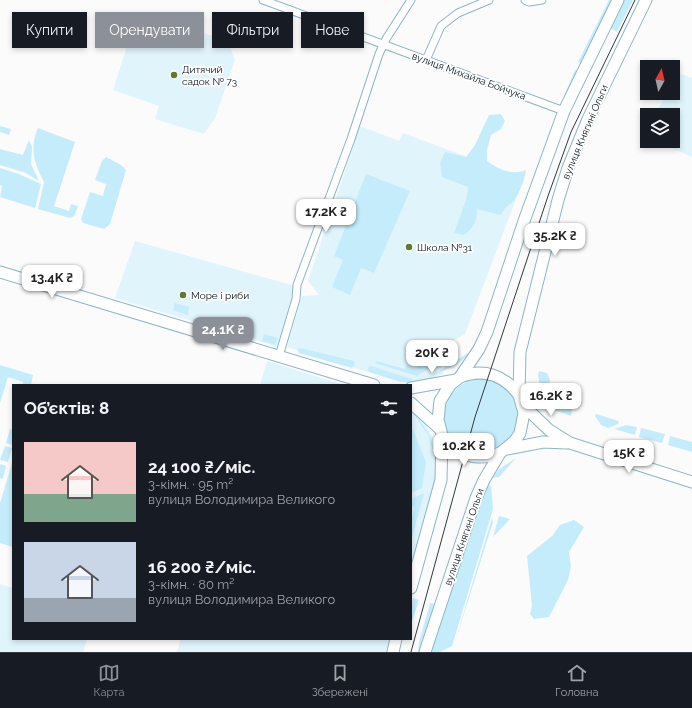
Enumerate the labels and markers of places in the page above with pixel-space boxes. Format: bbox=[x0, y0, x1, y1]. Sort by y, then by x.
place label: Дитячий садок № 73 bbox=[182, 64, 237, 87]
marker: Дитячий садок № 73 bbox=[169, 70, 179, 80]
pin: 17.2K ₴ bbox=[289, 199, 363, 233]
pin: 35.2K ₴ bbox=[518, 223, 592, 257]
marker: Школа №31 bbox=[404, 242, 414, 252]
place label: Школа №31 bbox=[417, 242, 473, 253]
pin: 13.4K ₴ bbox=[15, 265, 89, 299]
marker: Море і риби bbox=[178, 290, 188, 300]
place label: Море і риби bbox=[191, 290, 249, 301]
pin: 24.1K ₴ bbox=[186, 317, 260, 351]
pin: 20K ₴ bbox=[404, 340, 460, 374]
pin: 16.2K ₴ bbox=[514, 383, 588, 417]
pin: 10.2K ₴ bbox=[427, 433, 501, 467]
pin: 15K ₴ bbox=[601, 440, 657, 474]

